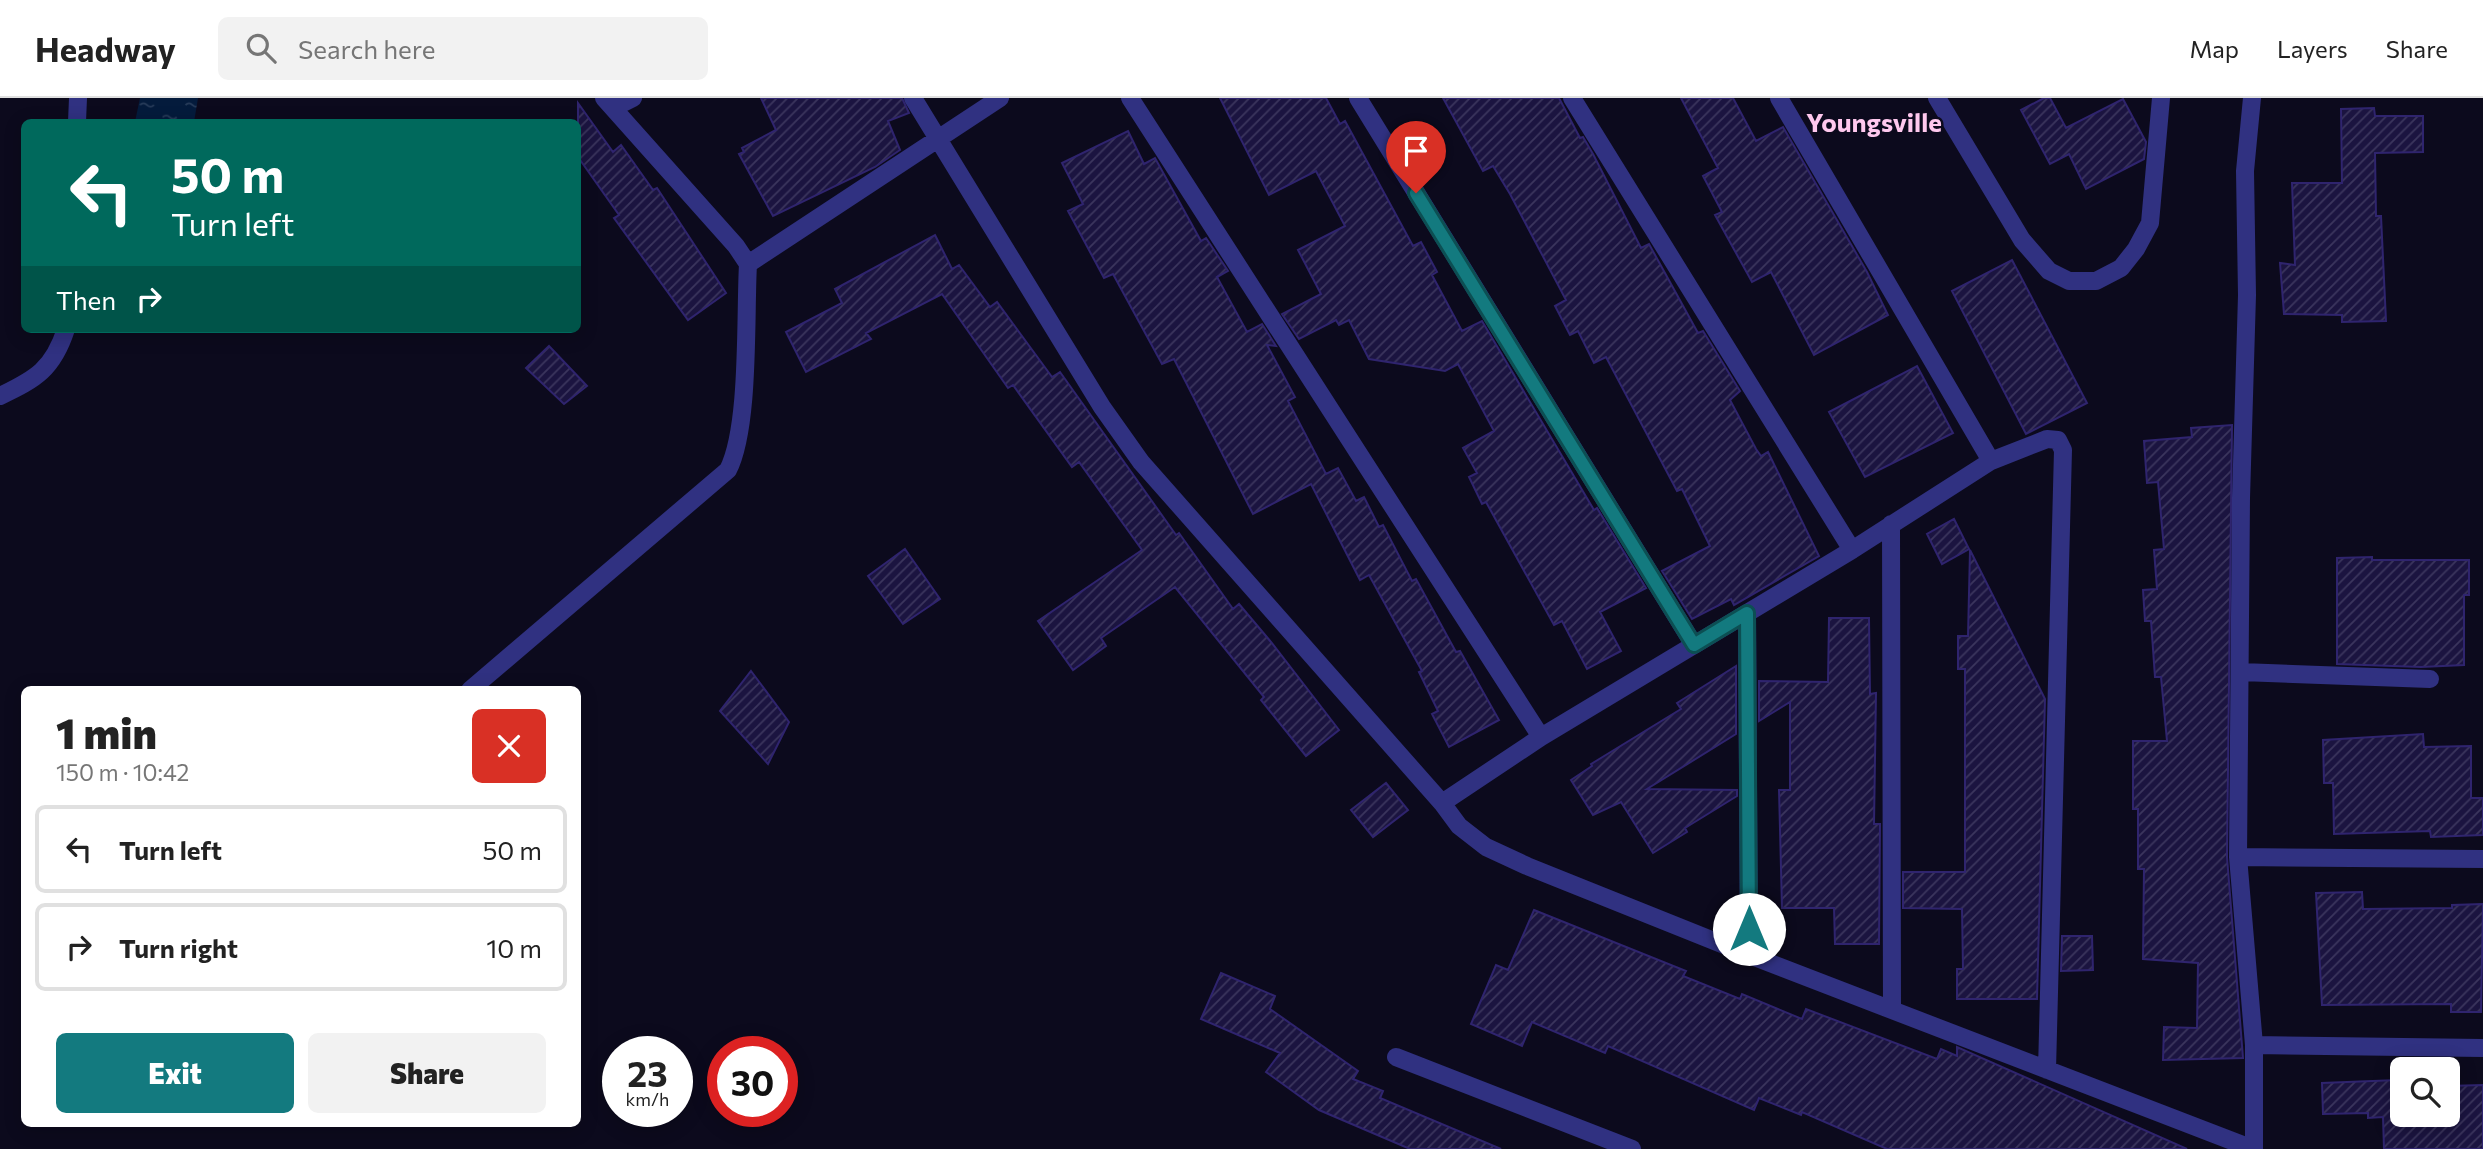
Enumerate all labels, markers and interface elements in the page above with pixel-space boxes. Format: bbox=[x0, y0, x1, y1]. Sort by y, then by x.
search box bbox=[218, 17, 708, 80]
text: Headway bbox=[35, 28, 176, 69]
icon: search bbox=[242, 29, 280, 67]
text: Search here bbox=[298, 33, 436, 64]
text: Map bbox=[2190, 34, 2239, 63]
text: Layers bbox=[2277, 34, 2348, 63]
text: Share bbox=[2386, 34, 2448, 63]
district label: Youngsville bbox=[1806, 106, 1942, 137]
pin bbox=[1386, 121, 1446, 193]
icon: arrive bbox=[1397, 132, 1435, 170]
text: 50 m bbox=[171, 143, 284, 203]
icon: left bbox=[56, 147, 147, 238]
text: Turn left bbox=[171, 203, 295, 243]
icon: right bbox=[130, 280, 168, 318]
text: Then bbox=[56, 284, 116, 315]
text: 1 min bbox=[56, 706, 157, 758]
button: close bbox=[472, 709, 546, 783]
text: 150 m · 10:42 bbox=[56, 758, 189, 786]
icon: left bbox=[60, 830, 98, 868]
text: Turn left bbox=[119, 834, 222, 865]
text: 50 m bbox=[482, 834, 542, 865]
position arrow bbox=[1712, 892, 1786, 966]
icon: right bbox=[60, 928, 98, 966]
text: Turn right bbox=[119, 932, 238, 963]
text: 10 m bbox=[486, 932, 542, 963]
button: Exit bbox=[56, 1033, 294, 1113]
button: Share bbox=[308, 1033, 546, 1113]
speed limit sign: 30 bbox=[707, 1036, 798, 1127]
text: 23 bbox=[627, 1051, 668, 1094]
map controls bbox=[2390, 1057, 2460, 1127]
button: search bbox=[2390, 1057, 2460, 1127]
text: km/h bbox=[626, 1088, 669, 1110]

